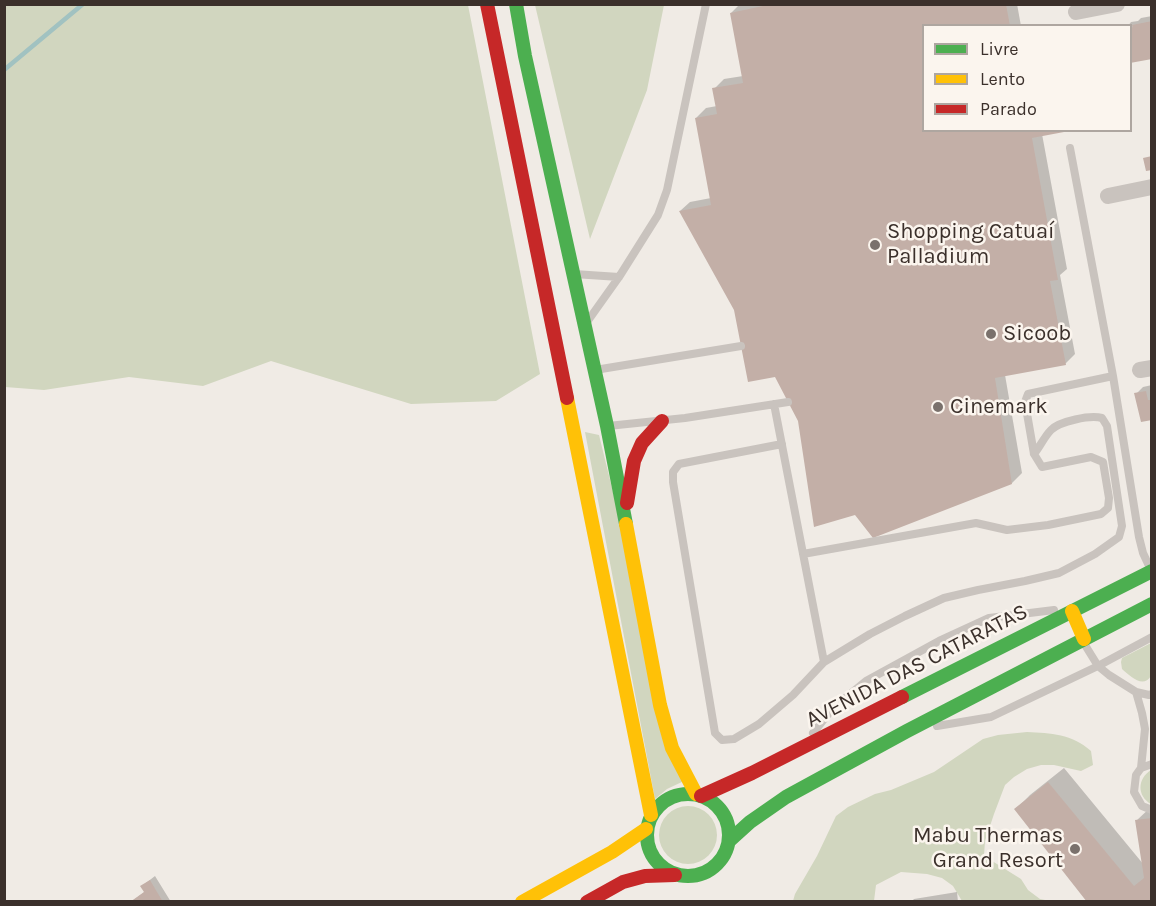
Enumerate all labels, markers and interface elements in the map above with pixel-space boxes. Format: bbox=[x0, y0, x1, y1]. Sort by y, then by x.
legend bbox=[922, 24, 1132, 132]
text: Livre bbox=[980, 38, 1019, 60]
text: Lento bbox=[980, 68, 1025, 90]
text: Parado bbox=[980, 98, 1037, 120]
place label: Shopping Catuaí Palladium bbox=[887, 219, 1055, 270]
marker: Shopping Catuaí Palladium bbox=[868, 238, 882, 252]
place label: Sicoob bbox=[1003, 321, 1071, 347]
marker: Sicoob bbox=[984, 327, 998, 341]
place label: Cinemark bbox=[950, 394, 1048, 420]
marker: Cinemark bbox=[931, 400, 945, 414]
street label: AVENIDA DAS CATARATAS bbox=[802, 599, 1032, 733]
place label: Mabu Thermas Grand Resort bbox=[913, 823, 1063, 874]
marker: Mabu Thermas Grand Resort bbox=[1068, 842, 1082, 856]

